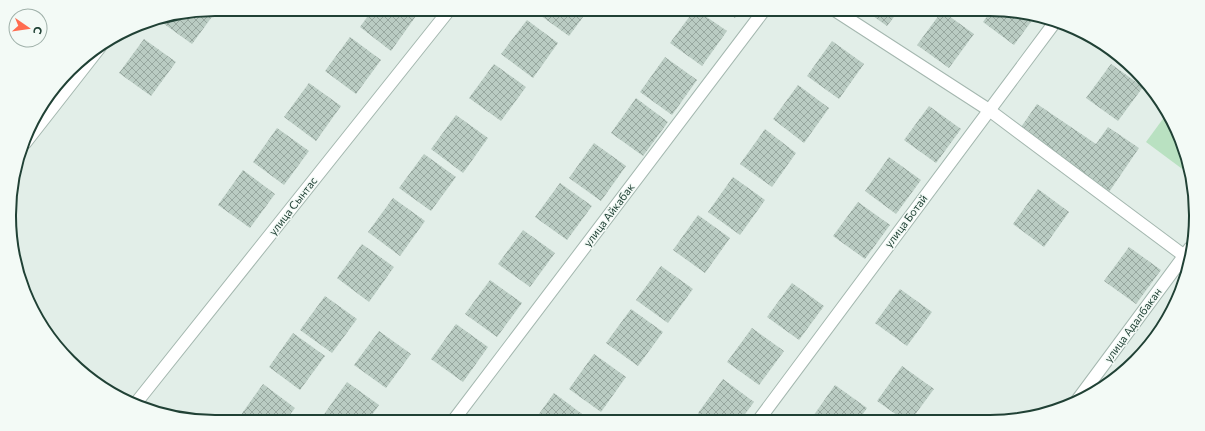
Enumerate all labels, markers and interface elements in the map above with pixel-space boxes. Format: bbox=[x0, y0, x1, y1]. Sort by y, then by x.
north arrow bbox=[8, 8, 48, 48]
text: С bbox=[31, 25, 45, 36]
street label: улица Сынтас bbox=[266, 174, 319, 237]
street label: улица Айкабак bbox=[581, 180, 637, 249]
street label: улица Ботай bbox=[882, 192, 930, 250]
street label: улица Адалбакан bbox=[1101, 285, 1164, 364]

